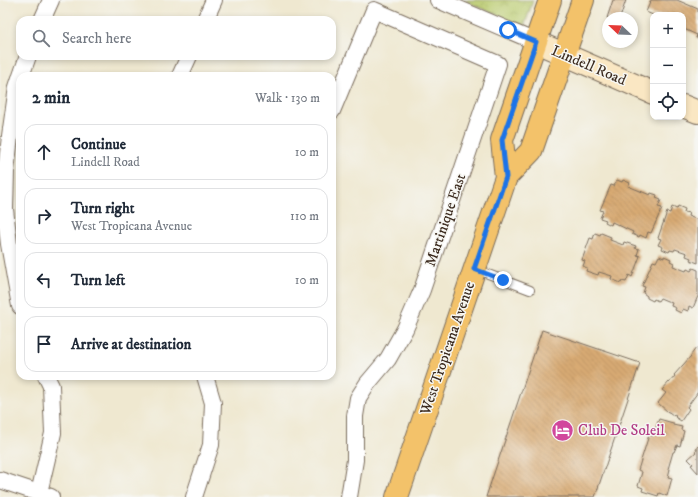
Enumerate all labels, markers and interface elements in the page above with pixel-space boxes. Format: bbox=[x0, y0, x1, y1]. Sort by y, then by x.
north arrow bbox=[602, 12, 638, 48]
map controls bbox=[650, 12, 686, 120]
button: + bbox=[650, 12, 686, 48]
search box bbox=[16, 16, 336, 60]
route start bbox=[499, 21, 517, 39]
icon: search bbox=[30, 27, 52, 49]
text: Search here bbox=[62, 29, 131, 48]
street label: Lindell Road bbox=[549, 41, 630, 90]
button: − bbox=[650, 48, 686, 84]
button: locate bbox=[650, 84, 686, 120]
text: 2 min bbox=[32, 87, 70, 109]
text: Walk · 130 m bbox=[255, 90, 320, 106]
text: Continue bbox=[71, 135, 126, 154]
icon: ahead bbox=[33, 141, 55, 163]
text: 10 m bbox=[295, 144, 319, 160]
text: Lindell Road bbox=[71, 154, 140, 170]
street label: Martinique East bbox=[421, 171, 470, 269]
text: Turn right bbox=[71, 199, 134, 218]
icon: right bbox=[33, 205, 55, 227]
text: 110 m bbox=[290, 208, 319, 224]
text: West Tropicana Avenue bbox=[71, 218, 192, 234]
icon: left bbox=[33, 269, 55, 291]
text: Turn left bbox=[71, 271, 125, 290]
route end bbox=[494, 271, 512, 289]
text: 10 m bbox=[295, 272, 319, 288]
street label: West Tropicana Avenue bbox=[415, 279, 479, 418]
icon: arrive bbox=[33, 333, 55, 355]
text: Arrive at destination bbox=[71, 335, 191, 354]
hotel icon: Club De Soleil bbox=[550, 417, 576, 443]
place label: Club De Soleil bbox=[578, 421, 665, 440]

